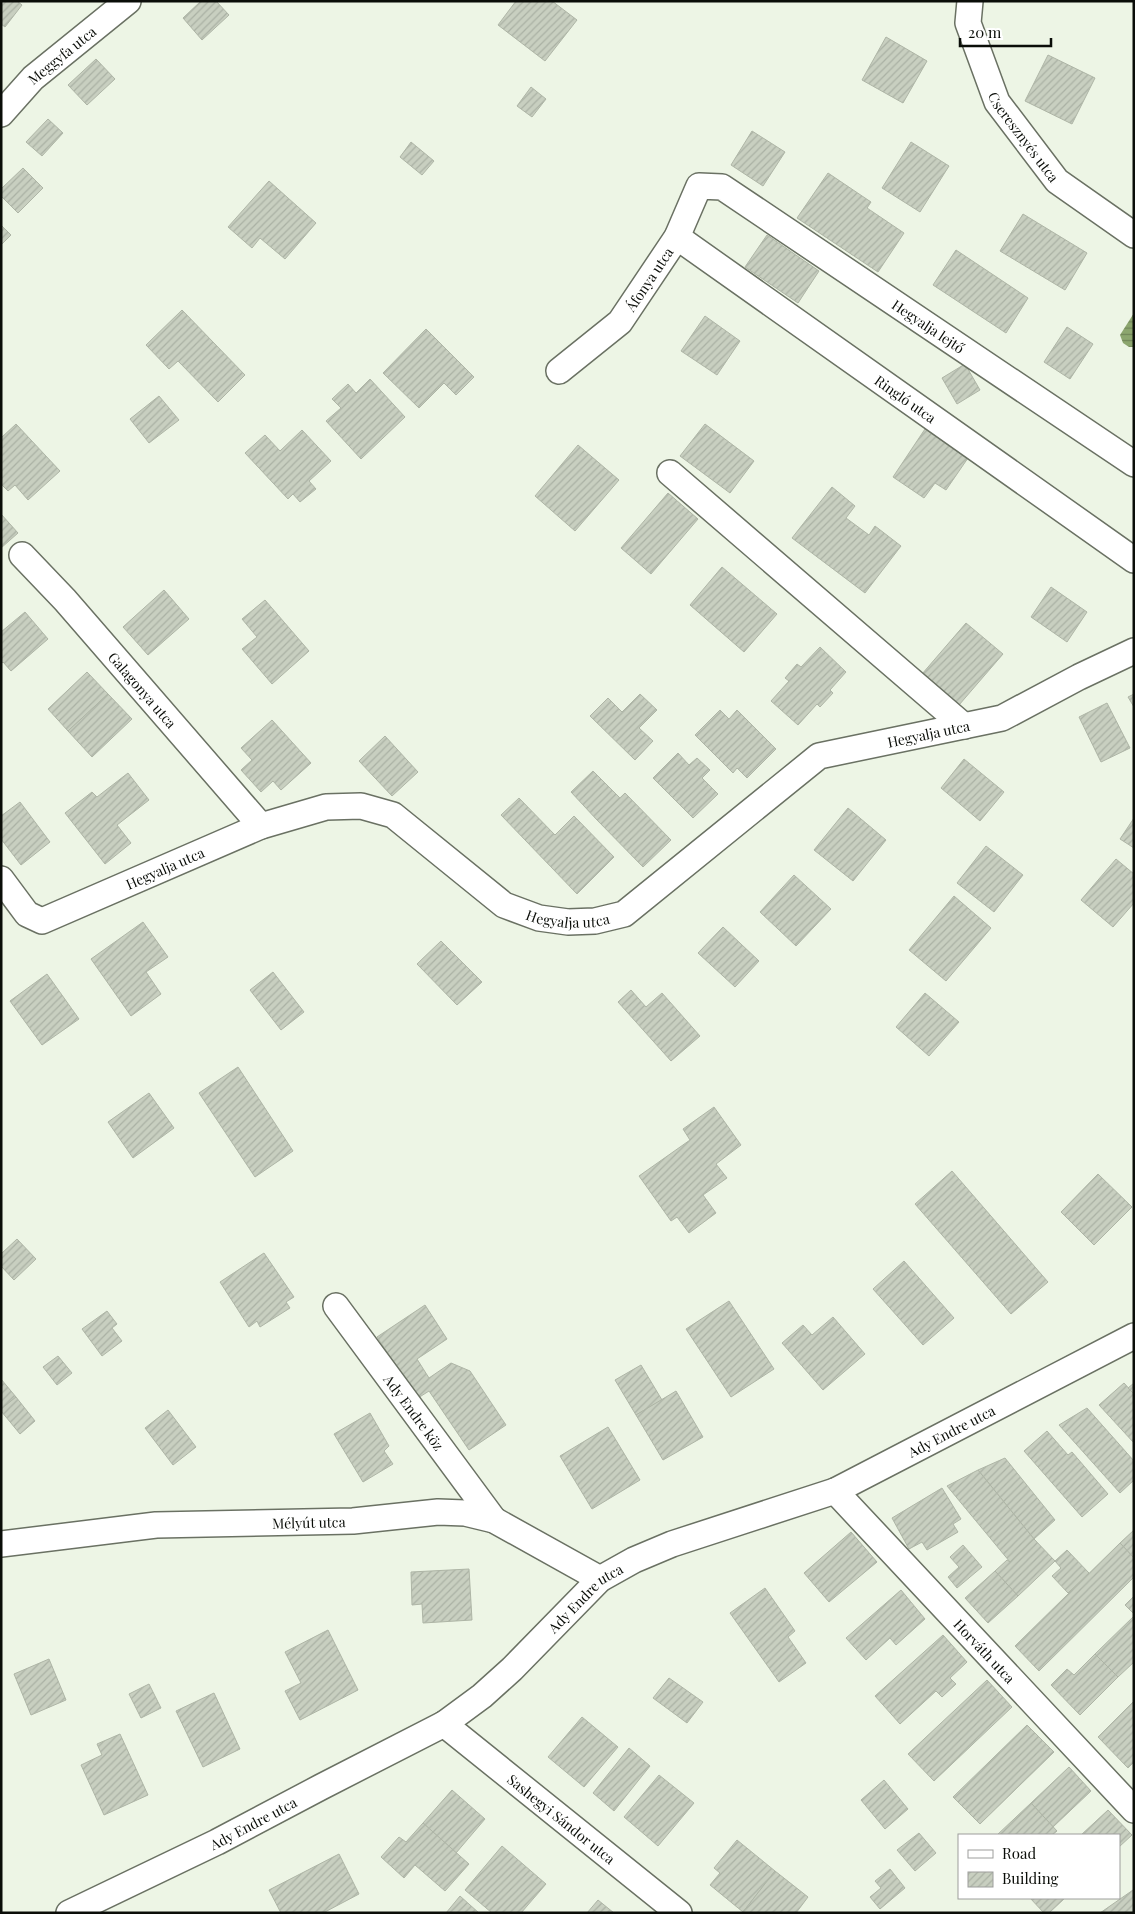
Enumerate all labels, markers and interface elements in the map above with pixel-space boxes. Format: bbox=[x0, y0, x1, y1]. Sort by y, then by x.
scale bar bbox=[960, 15, 1051, 47]
street label: Meggyfa utca bbox=[24, 21, 100, 88]
text: 20 m bbox=[968, 22, 1002, 42]
street label: Cseresznyés utca bbox=[985, 89, 1064, 186]
street label: Áfonya utca bbox=[620, 243, 677, 316]
street label: Hegyalja lejtő bbox=[888, 295, 969, 357]
street label: Ringló utca bbox=[871, 370, 940, 427]
street label: Galagonya utca bbox=[104, 648, 181, 732]
street label: Hegyalja utca bbox=[886, 715, 971, 751]
street label: Hegyalja utca bbox=[123, 842, 207, 893]
street label: Hegyalja utca bbox=[524, 905, 611, 932]
street label: Ady Endre köz bbox=[379, 1370, 449, 1454]
street label: Ady Endre utca bbox=[904, 1400, 998, 1462]
street label: Mélyút utca bbox=[272, 1512, 346, 1532]
street label: Ady Endre utca bbox=[543, 1559, 626, 1637]
street label: Horváth utca bbox=[950, 1615, 1020, 1687]
street label: Sashegyi Sándor utca bbox=[504, 1770, 620, 1868]
street label: Ady Endre utca bbox=[206, 1792, 300, 1854]
legend bbox=[958, 1834, 1120, 1899]
text: Road bbox=[1002, 1843, 1036, 1863]
text: Building bbox=[1002, 1868, 1059, 1888]

